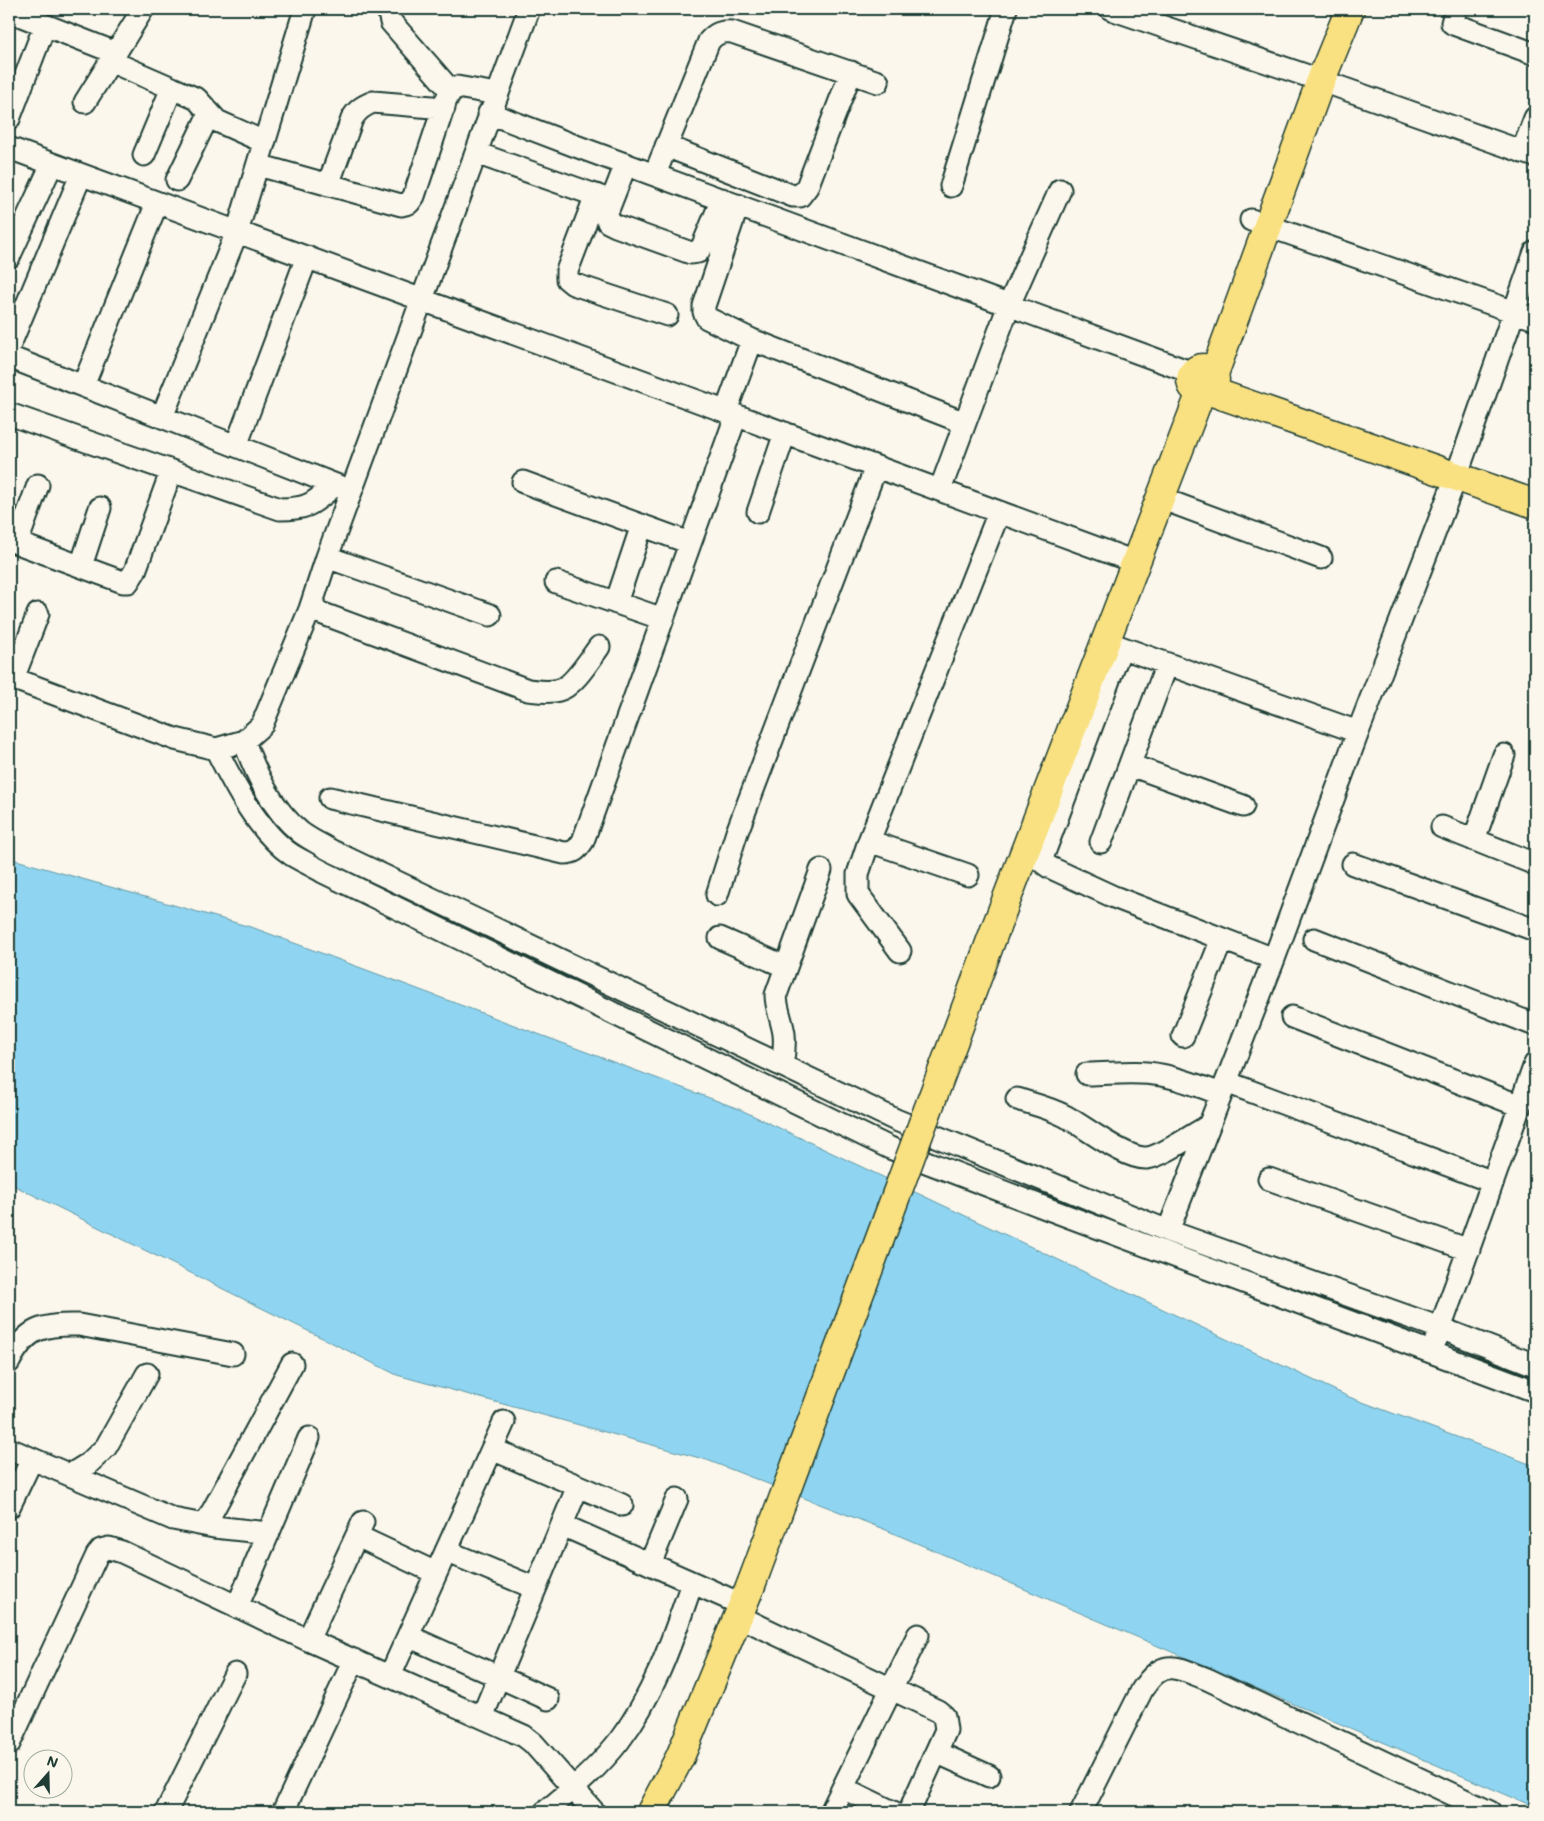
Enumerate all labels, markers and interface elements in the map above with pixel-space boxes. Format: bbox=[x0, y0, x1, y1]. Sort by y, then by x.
north arrow bbox=[22, 1748, 72, 1798]
text: N bbox=[44, 1751, 61, 1772]

